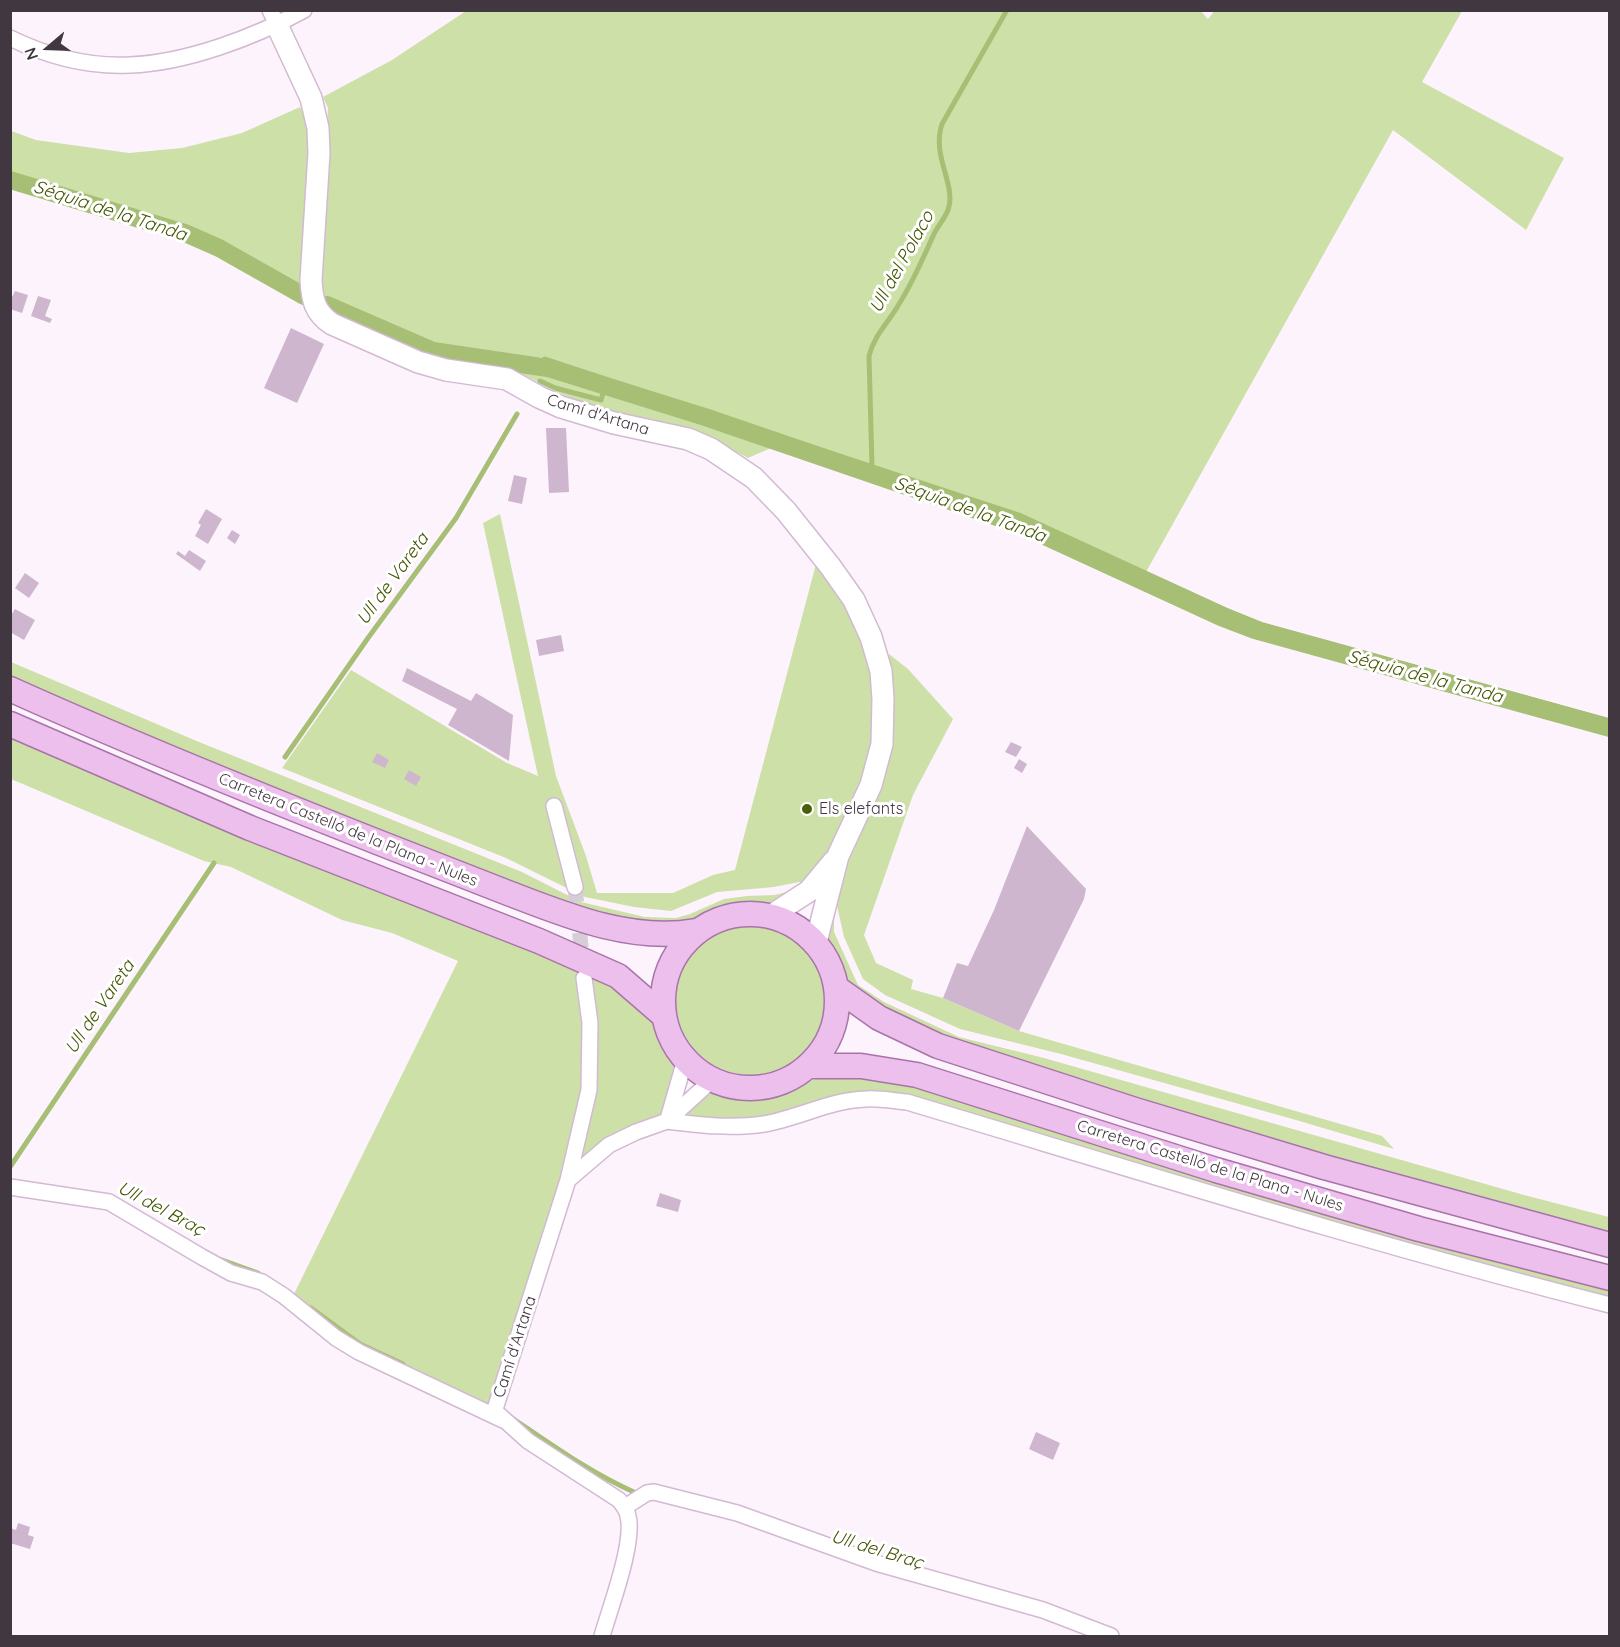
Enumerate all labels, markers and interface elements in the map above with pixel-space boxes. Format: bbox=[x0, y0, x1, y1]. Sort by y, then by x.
north arrow bbox=[18, 18, 78, 78]
text: N bbox=[20, 45, 42, 63]
water label: Séquia de la Tanda bbox=[31, 176, 189, 246]
water label: Ull del Polaco bbox=[865, 207, 939, 317]
street label: Camí d'Artana bbox=[545, 390, 651, 440]
water label: Séquia de la Tanda bbox=[891, 473, 1049, 547]
water label: Ull de Vareta bbox=[352, 529, 434, 629]
water label: Séquia de la Tanda bbox=[1345, 646, 1505, 708]
street label: Carretera Castelló de la Plana - Nules bbox=[216, 769, 480, 891]
place label: Els elefants bbox=[819, 799, 903, 819]
marker: Els elefants bbox=[800, 802, 814, 816]
water label: Ull de Vareta bbox=[61, 956, 139, 1058]
street label: Carretera Castelló de la Plana - Nules bbox=[1075, 1116, 1345, 1216]
water label: Ull del Braç bbox=[114, 1177, 208, 1241]
street label: Camí d'Artana bbox=[490, 1294, 540, 1400]
water label: Ull del Braç bbox=[829, 1526, 925, 1574]

